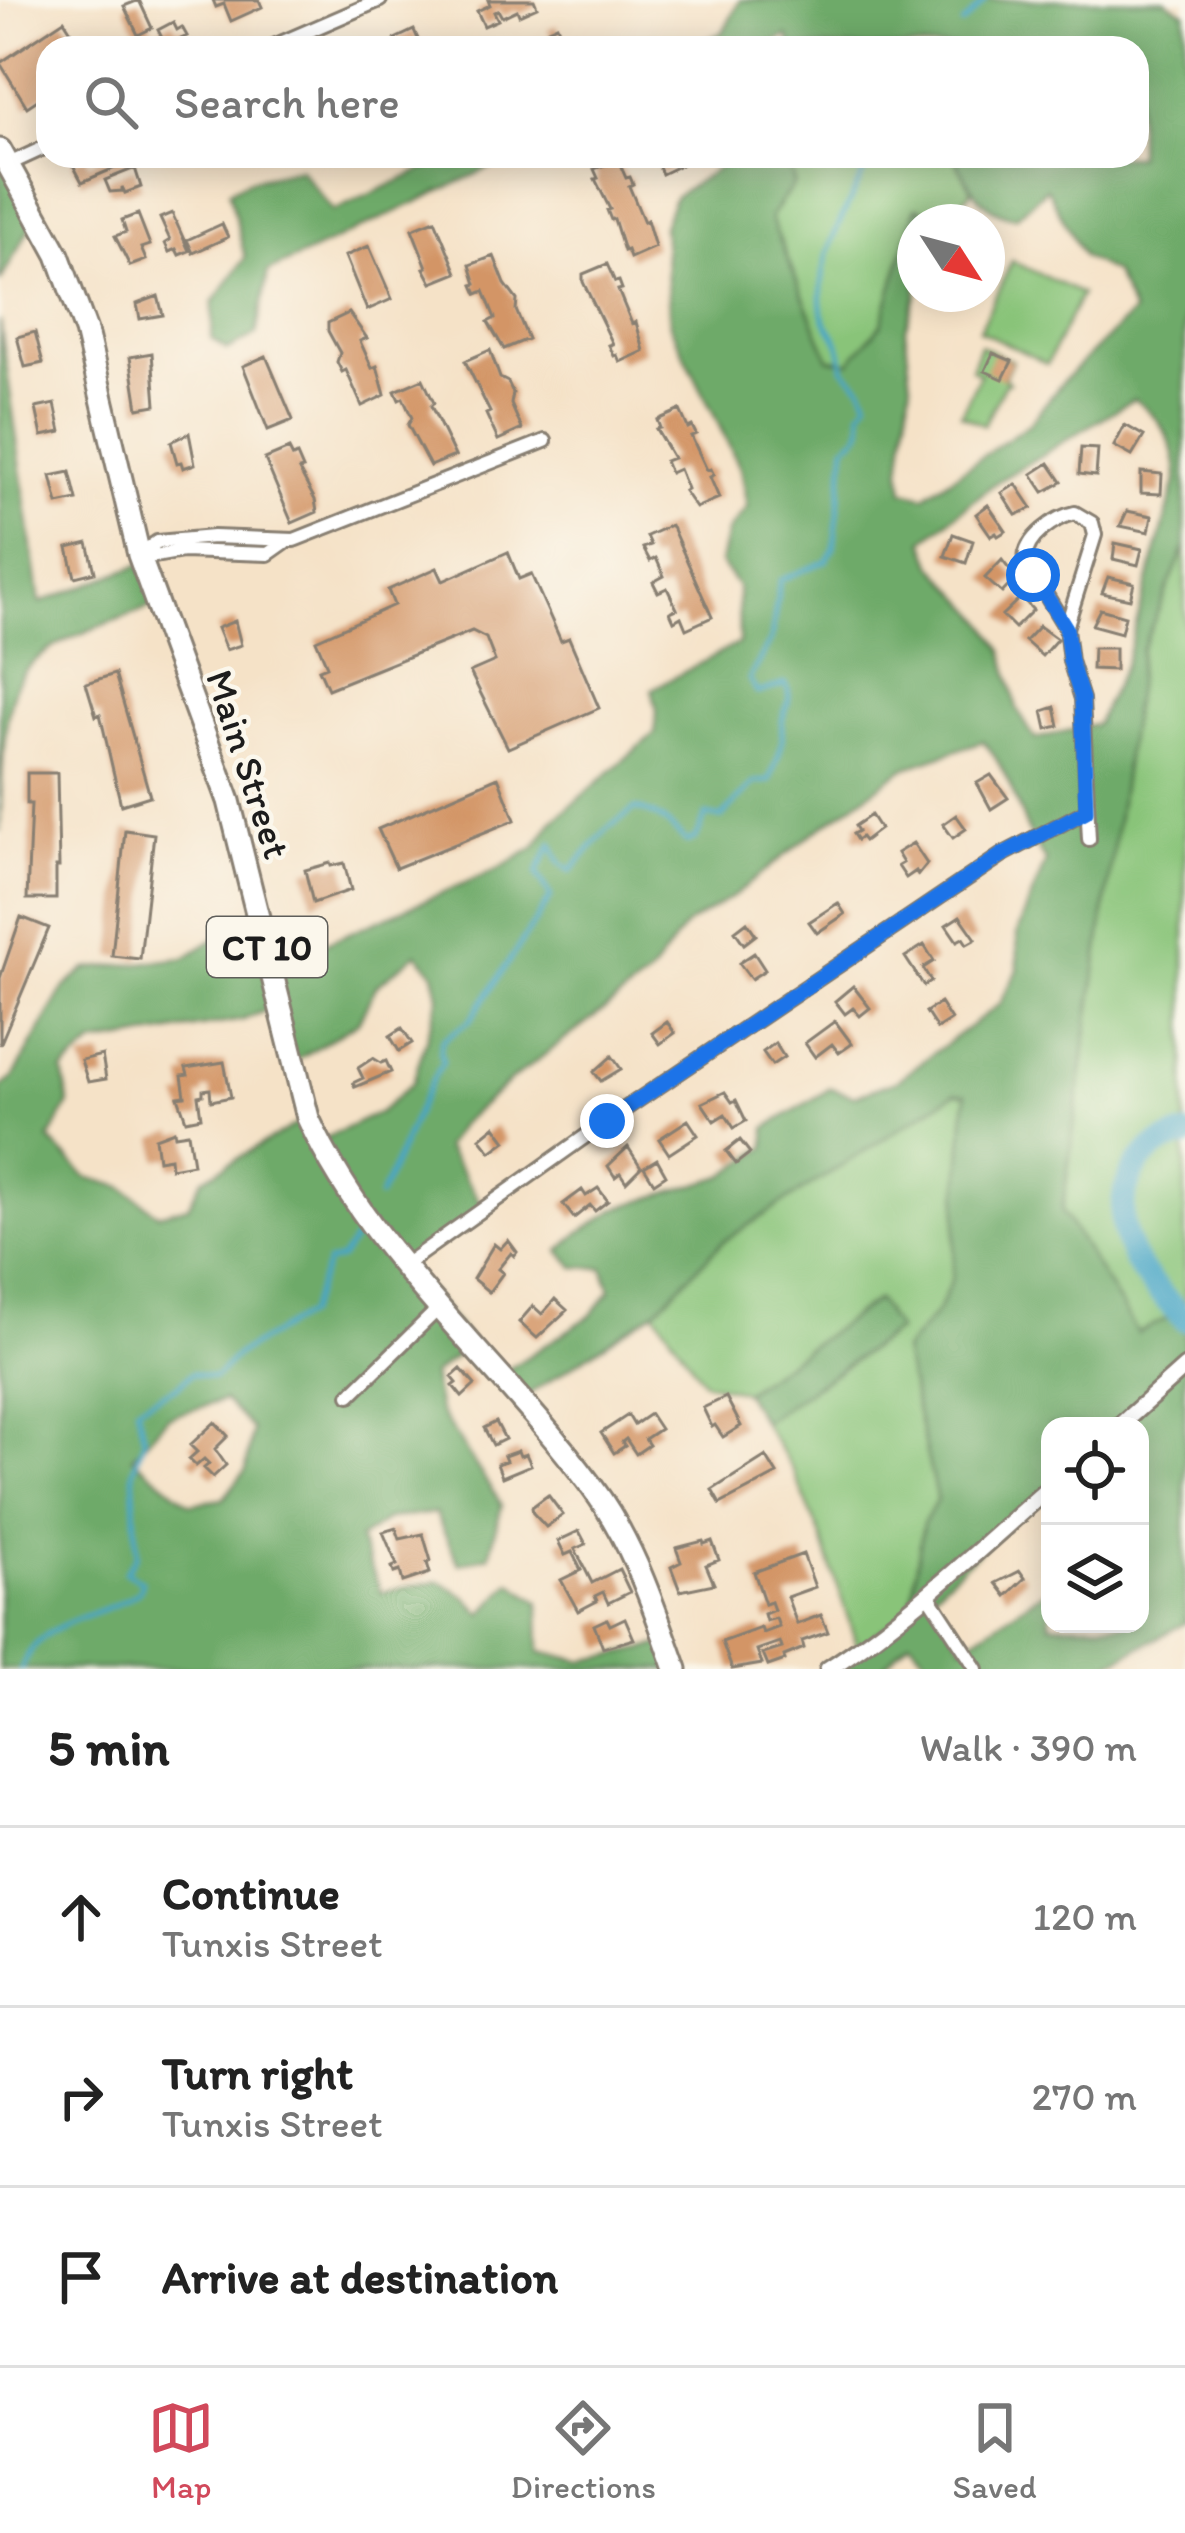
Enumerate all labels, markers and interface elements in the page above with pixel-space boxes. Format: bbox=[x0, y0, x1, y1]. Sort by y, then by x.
search box bbox=[36, 36, 1149, 168]
icon: search bbox=[78, 69, 144, 135]
text: Search here bbox=[174, 75, 400, 129]
north arrow bbox=[897, 204, 1005, 312]
route start bbox=[1006, 548, 1060, 602]
street label: Main Street bbox=[196, 664, 301, 865]
road number: CT 10 bbox=[207, 917, 327, 977]
route end bbox=[580, 1094, 634, 1148]
map controls bbox=[1041, 1417, 1149, 1633]
button: locate bbox=[1041, 1417, 1149, 1525]
button: layers bbox=[1041, 1525, 1149, 1633]
text: 5 min bbox=[48, 1717, 169, 1778]
text: Walk · 390 m bbox=[920, 1724, 1137, 1771]
text: Continue bbox=[162, 1866, 340, 1920]
icon: ahead bbox=[48, 1884, 114, 1950]
text: 120 m bbox=[1033, 1893, 1137, 1940]
text: Tunxis Street bbox=[162, 1920, 383, 1967]
text: Turn right bbox=[162, 2046, 353, 2100]
icon: right bbox=[48, 2064, 114, 2130]
text: 270 m bbox=[1032, 2073, 1137, 2120]
text: Tunxis Street bbox=[162, 2100, 383, 2147]
icon: arrive bbox=[48, 2244, 114, 2310]
text: Arrive at destination bbox=[162, 2250, 558, 2304]
tab: Map bbox=[148, 2395, 214, 2506]
tab: Directions bbox=[511, 2395, 656, 2506]
tab: Saved bbox=[953, 2395, 1037, 2506]

